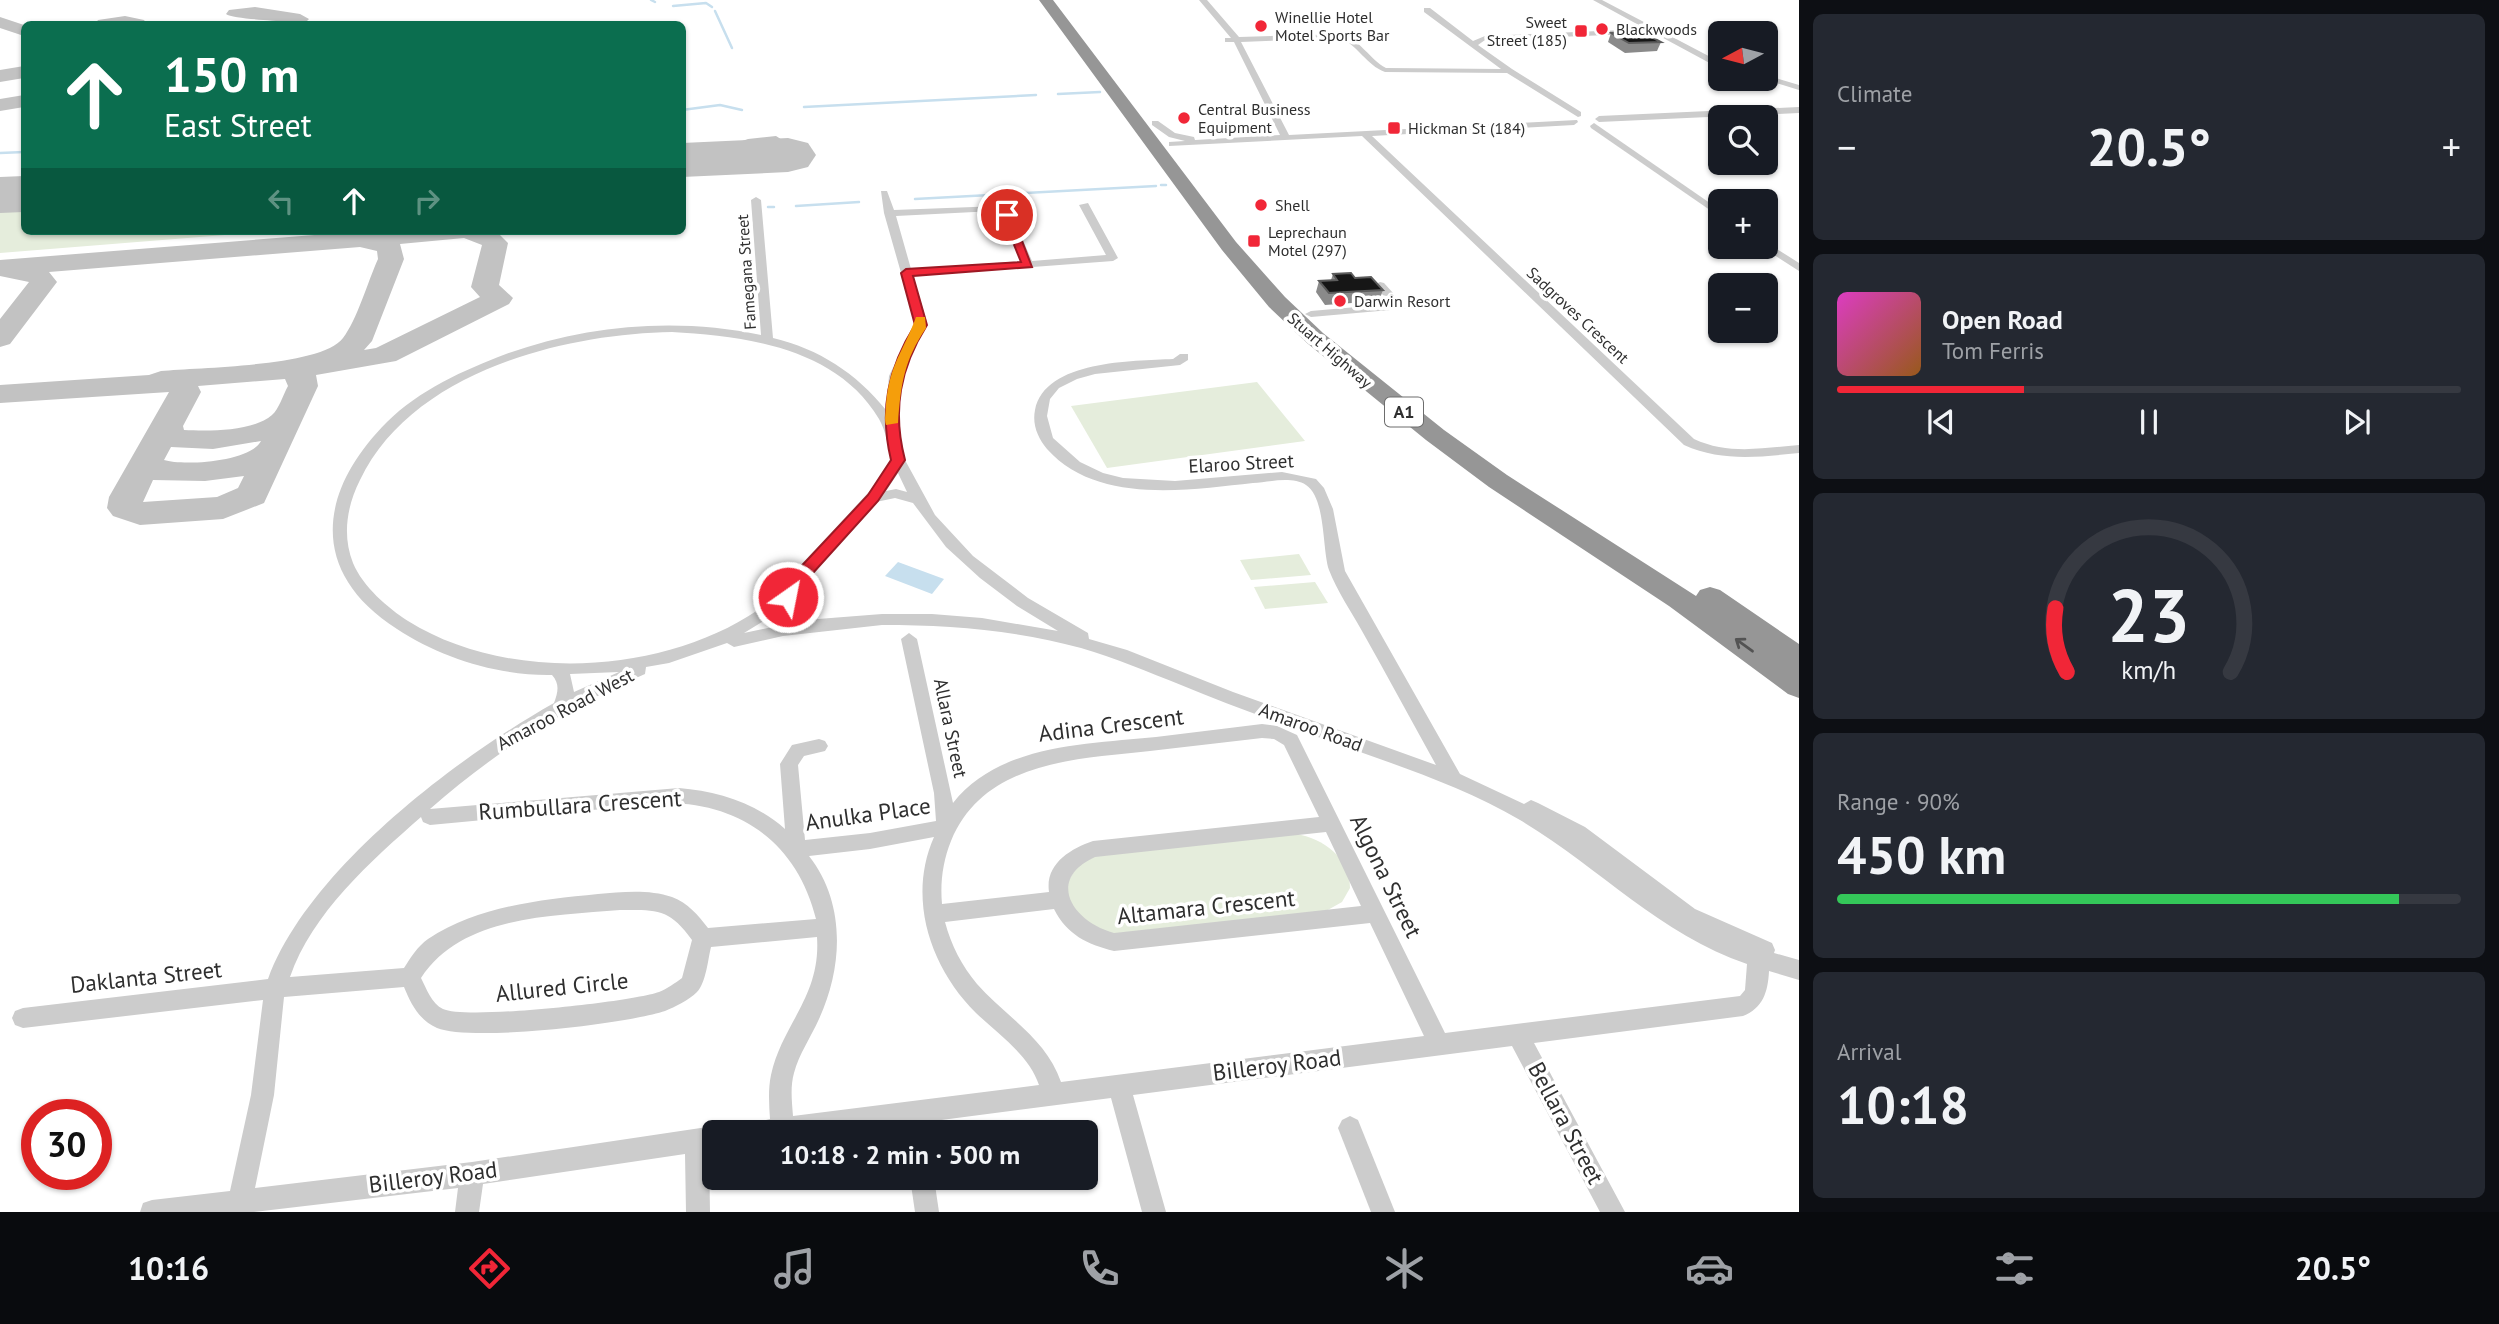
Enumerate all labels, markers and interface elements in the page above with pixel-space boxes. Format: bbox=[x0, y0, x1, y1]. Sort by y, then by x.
place label: Winellie Hotel Motel Sports Bar bbox=[1275, 7, 1390, 45]
place label: Sweet Street (185) bbox=[1487, 12, 1568, 50]
marker: Winellie Hotel Motel Sports Bar bbox=[1253, 18, 1269, 34]
place label: Blackwoods bbox=[1616, 19, 1697, 39]
marker: Blackwoods bbox=[1594, 21, 1610, 37]
north arrow bbox=[1708, 21, 1778, 91]
map controls bbox=[1708, 21, 1778, 343]
marker: Sweet Street (185) bbox=[1573, 23, 1589, 39]
text: 150 m bbox=[164, 42, 299, 106]
icon: ahead bbox=[49, 49, 140, 140]
text: Climate bbox=[1837, 79, 1912, 108]
place label: Central Business Equipment bbox=[1198, 99, 1311, 137]
text: East Street bbox=[164, 104, 312, 146]
button: search bbox=[1708, 105, 1778, 175]
marker: Central Business Equipment bbox=[1176, 110, 1192, 126]
text: 20.5° bbox=[2087, 113, 2211, 180]
place label: Hickman St (184) bbox=[1408, 118, 1525, 138]
marker: Hickman St (184) bbox=[1386, 120, 1402, 136]
text: − bbox=[1837, 122, 1856, 171]
text: + bbox=[2442, 122, 2461, 171]
icon: left bbox=[262, 182, 300, 220]
icon: ahead bbox=[335, 182, 373, 220]
icon: right bbox=[408, 182, 446, 220]
pin bbox=[977, 185, 1037, 245]
button: + bbox=[1708, 189, 1778, 259]
place label: Shell bbox=[1275, 195, 1310, 215]
icon: arrive bbox=[988, 196, 1026, 234]
marker: Shell bbox=[1253, 197, 1269, 213]
street label: Famegana Street bbox=[732, 213, 760, 330]
place label: Leprechaun Motel (297) bbox=[1268, 222, 1347, 260]
marker: Leprechaun Motel (297) bbox=[1246, 233, 1262, 249]
street label: Sadgroves Crescent bbox=[1523, 263, 1634, 368]
button: − bbox=[1708, 273, 1778, 343]
place label: Darwin Resort bbox=[1354, 291, 1451, 311]
marker: Darwin Resort bbox=[1332, 293, 1348, 309]
text: Open Road bbox=[1942, 303, 2063, 336]
street label: Stuart Highway bbox=[1284, 308, 1377, 393]
text: Tom Ferris bbox=[1942, 336, 2044, 365]
road number: A1 bbox=[1385, 398, 1423, 426]
icon: previous bbox=[1922, 403, 1960, 441]
icon: pause bbox=[2130, 403, 2168, 441]
icon: next bbox=[2338, 403, 2376, 441]
street label: Elaroo Street bbox=[1188, 448, 1295, 478]
position arrow bbox=[751, 560, 825, 634]
text: 23 bbox=[2108, 568, 2190, 662]
one-way arrow bbox=[1735, 638, 1754, 653]
text: km/h bbox=[2122, 654, 2176, 686]
street label: Amaroo Road West bbox=[492, 663, 638, 755]
street label: Allara Street bbox=[929, 676, 973, 780]
street label: Amaroo Road bbox=[1256, 697, 1366, 757]
street label: Adina Crescent bbox=[1037, 701, 1185, 748]
street label: Rumbullara Crescent bbox=[478, 783, 683, 826]
text: Range · 90% bbox=[1837, 787, 1960, 816]
street label: Anulka Place bbox=[803, 790, 932, 837]
street label: Algona Street bbox=[1344, 809, 1429, 942]
text: 450 km bbox=[1837, 821, 2006, 888]
street label: Altamara Crescent bbox=[1116, 883, 1297, 930]
street label: Daklanta Street bbox=[69, 954, 223, 999]
street label: Allured Circle bbox=[494, 965, 630, 1008]
text: Arrival bbox=[1837, 1037, 1901, 1066]
street label: Billeroy Road bbox=[1211, 1042, 1343, 1087]
street label: Bellara Street bbox=[1522, 1057, 1611, 1189]
text: 10:18 bbox=[1837, 1071, 1969, 1138]
speed limit sign: 30 bbox=[21, 1099, 112, 1190]
text: 10:18 · 2 min · 500 m bbox=[780, 1138, 1020, 1171]
street label: Billeroy Road bbox=[367, 1154, 499, 1199]
icon: directions bbox=[465, 1244, 514, 1293]
icon: music bbox=[770, 1244, 819, 1293]
icon: phone bbox=[1075, 1244, 1124, 1293]
icon: climate bbox=[1380, 1244, 1429, 1293]
icon: car bbox=[1685, 1244, 1734, 1293]
icon: filters bbox=[1990, 1244, 2039, 1293]
text: 10:16 bbox=[128, 1247, 209, 1289]
text: 20.5° bbox=[2295, 1247, 2371, 1289]

